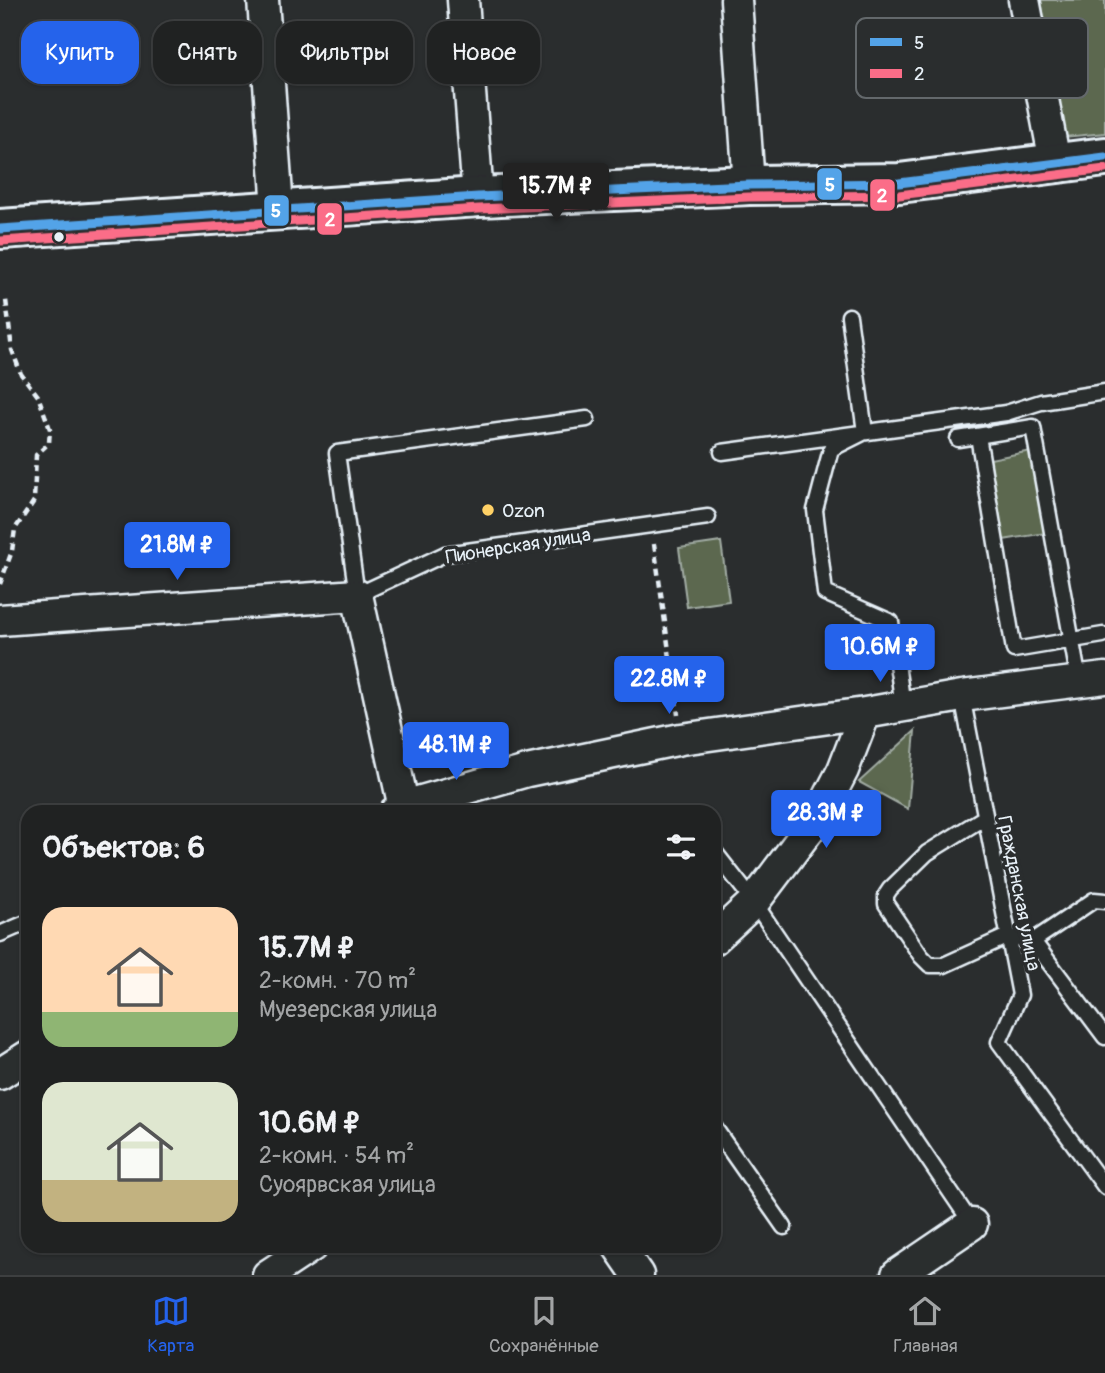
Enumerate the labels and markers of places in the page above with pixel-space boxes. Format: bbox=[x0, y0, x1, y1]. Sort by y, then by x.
pin: 15.7M ₽ bbox=[491, 164, 621, 223]
unlabelled marker bbox=[52, 230, 66, 244]
place label: Ozon bbox=[502, 499, 545, 523]
marker: Ozon bbox=[480, 502, 496, 518]
pin: 21.8M ₽ bbox=[112, 522, 242, 582]
pin: 10.6M ₽ bbox=[815, 624, 945, 684]
pin: 22.8M ₽ bbox=[604, 656, 734, 716]
pin: 48.1M ₽ bbox=[391, 722, 521, 782]
pin: 28.3M ₽ bbox=[761, 790, 891, 850]

